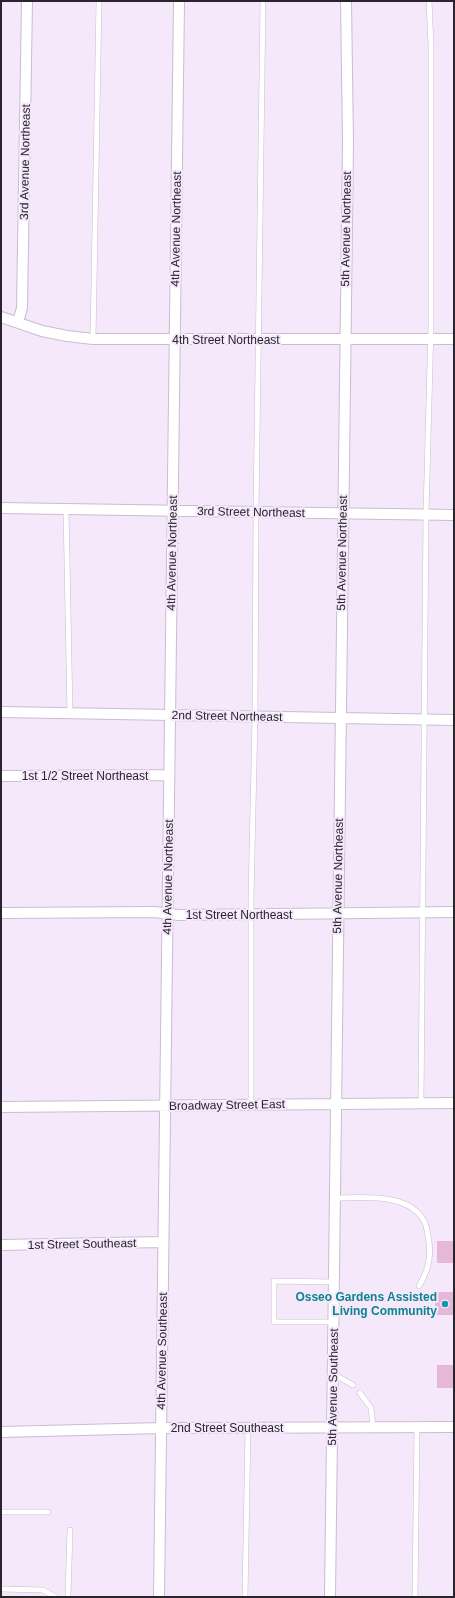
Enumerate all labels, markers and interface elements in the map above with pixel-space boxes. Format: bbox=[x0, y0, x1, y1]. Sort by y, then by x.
street label: 3rd Avenue Northeast bbox=[17, 103, 33, 220]
street label: 4th Avenue Northeast bbox=[168, 171, 184, 287]
street label: 5th Avenue Northeast bbox=[338, 171, 354, 287]
street label: 4th Street Northeast bbox=[172, 333, 280, 347]
street label: 4th Avenue Northeast bbox=[164, 495, 180, 611]
street label: 5th Avenue Northeast bbox=[334, 495, 350, 611]
street label: 3rd Street Northeast bbox=[197, 504, 306, 520]
street label: 2nd Street Northeast bbox=[172, 708, 283, 724]
street label: 1st 1/2 Street Northeast bbox=[22, 769, 149, 783]
street label: 5th Avenue Northeast bbox=[330, 818, 346, 934]
street label: 4th Avenue Northeast bbox=[160, 819, 176, 935]
street label: 1st Street Northeast bbox=[186, 908, 293, 922]
street label: Broadway Street East bbox=[169, 1097, 286, 1113]
street label: 1st Street Southeast bbox=[28, 1236, 137, 1252]
place label: Osseo Gardens Assisted Living Community bbox=[295, 1290, 437, 1318]
street label: 4th Avenue Southeast bbox=[154, 1292, 170, 1410]
marker: Osseo Gardens Assisted Living Community bbox=[440, 1299, 450, 1309]
street label: 5th Avenue Southeast bbox=[325, 1328, 341, 1446]
street label: 2nd Street Southeast bbox=[171, 1421, 284, 1435]

